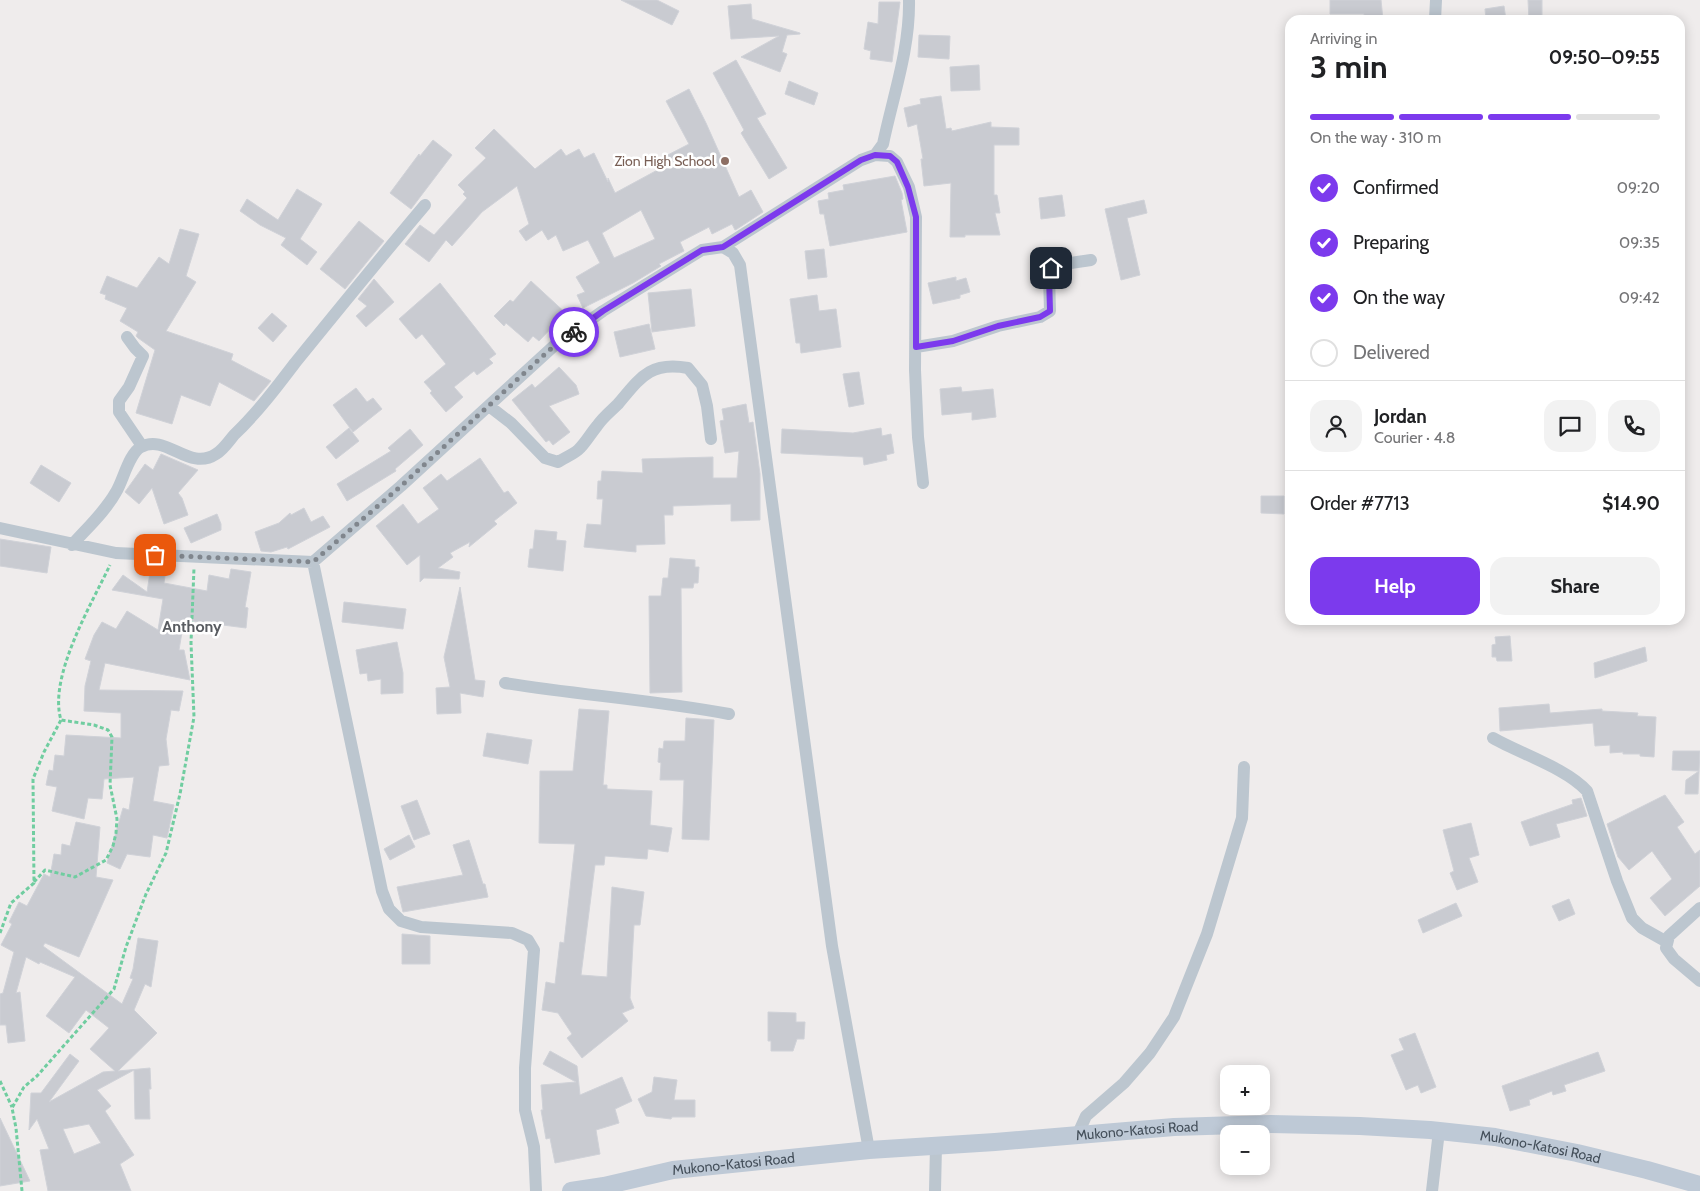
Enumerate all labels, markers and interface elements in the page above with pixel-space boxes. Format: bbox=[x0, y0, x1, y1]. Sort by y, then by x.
text: Arriving in bbox=[1310, 29, 1377, 48]
text: 09:50–09:55 bbox=[1549, 46, 1660, 69]
text: 3 min bbox=[1310, 47, 1388, 86]
text: On the way · 310 m bbox=[1310, 128, 1441, 147]
place label: Zion High School bbox=[614, 152, 716, 170]
marker: Zion High School bbox=[719, 155, 731, 167]
icon: check bbox=[1310, 174, 1338, 202]
text: Confirmed bbox=[1353, 176, 1439, 199]
text: 09:20 bbox=[1617, 178, 1660, 197]
icon: check bbox=[1310, 229, 1338, 257]
text: Preparing bbox=[1353, 231, 1429, 254]
text: 09:35 bbox=[1619, 233, 1660, 252]
pin bbox=[1030, 247, 1072, 289]
icon: home bbox=[1037, 254, 1065, 282]
icon: check bbox=[1310, 284, 1338, 312]
text: On the way bbox=[1353, 286, 1445, 309]
text: 09:42 bbox=[1619, 288, 1660, 307]
courier bbox=[549, 307, 599, 357]
icon: bike bbox=[560, 318, 588, 346]
text: Delivered bbox=[1353, 341, 1430, 364]
button: person bbox=[1310, 400, 1362, 452]
button: chat bbox=[1544, 400, 1596, 452]
button: phone bbox=[1608, 400, 1660, 452]
text: Jordan bbox=[1374, 405, 1427, 428]
text: Courier · 4.8 bbox=[1374, 428, 1456, 447]
text: Order #7713 bbox=[1310, 492, 1410, 515]
text: $14.90 bbox=[1602, 492, 1660, 515]
pin bbox=[134, 534, 176, 576]
icon: bag bbox=[141, 541, 169, 569]
button: Help bbox=[1310, 557, 1480, 615]
button: Share bbox=[1490, 557, 1660, 615]
district label: Anthony bbox=[162, 617, 222, 636]
map controls bbox=[1220, 1065, 1270, 1175]
button: + bbox=[1220, 1065, 1270, 1115]
street label: Mukono-Katosi Road bbox=[1075, 1117, 1199, 1144]
button: − bbox=[1220, 1125, 1270, 1175]
street label: Mukono-Katosi Road bbox=[1479, 1126, 1603, 1167]
street label: Mukono-Katosi Road bbox=[671, 1149, 796, 1179]

